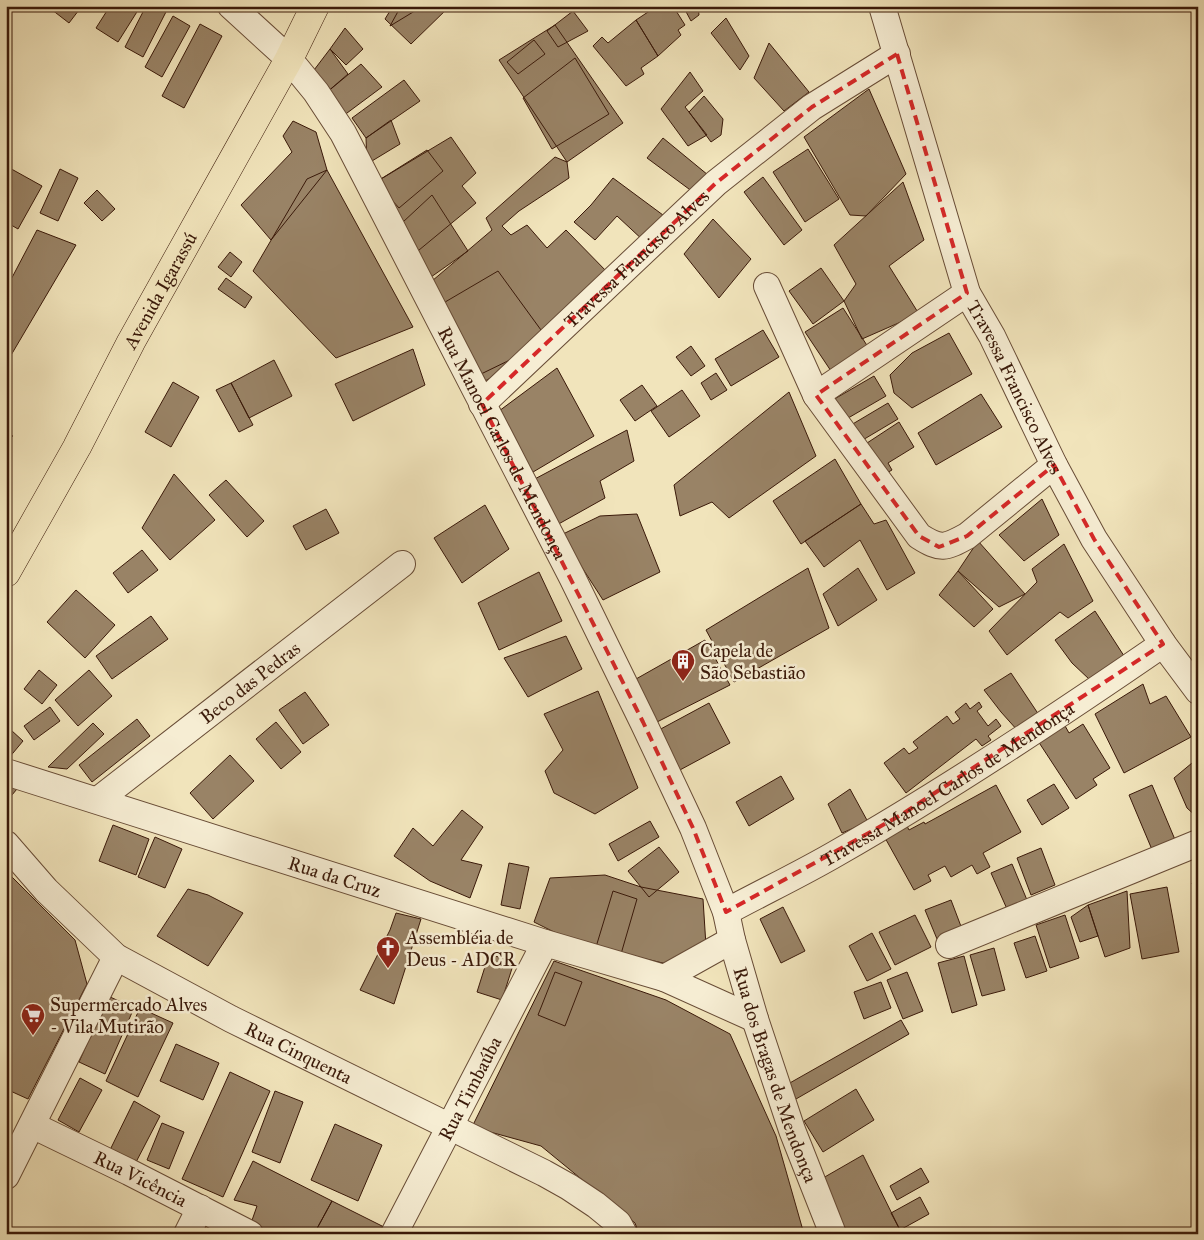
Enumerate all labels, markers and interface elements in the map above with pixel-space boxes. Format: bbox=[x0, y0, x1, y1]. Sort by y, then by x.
street label: Travessa Francisco Alves bbox=[559, 184, 714, 332]
street label: Avenida Igarassú bbox=[118, 228, 202, 353]
street label: Travessa Francisco Alves bbox=[962, 296, 1068, 478]
street label: Rua Manoel Carlos de Mendonça bbox=[433, 323, 573, 564]
street label: Beco das Pedras bbox=[195, 636, 305, 728]
place label: Capela de São Sebastião bbox=[700, 639, 806, 684]
building icon: Capela de São Sebastião bbox=[670, 648, 696, 682]
street label: Travessa Manoel Carlos de Mendonça bbox=[817, 696, 1079, 871]
street label: Rua da Cruz bbox=[285, 851, 384, 902]
place label: Assembléia de Deus - ADCR bbox=[405, 926, 517, 971]
church icon: Assembléia de Deus - ADCR bbox=[375, 935, 401, 969]
street label: Rua dos Bragas de Mendonça bbox=[729, 964, 823, 1187]
place label: Supermercado Alves - Vila Mutirão bbox=[50, 993, 207, 1038]
supermarket icon: Supermercado Alves - Vila Mutirão bbox=[20, 1002, 46, 1036]
street label: Rua Cinquenta bbox=[242, 1016, 357, 1089]
street label: Rua Timbaúba bbox=[433, 1032, 507, 1144]
street label: Rua Vicência bbox=[90, 1145, 192, 1212]

